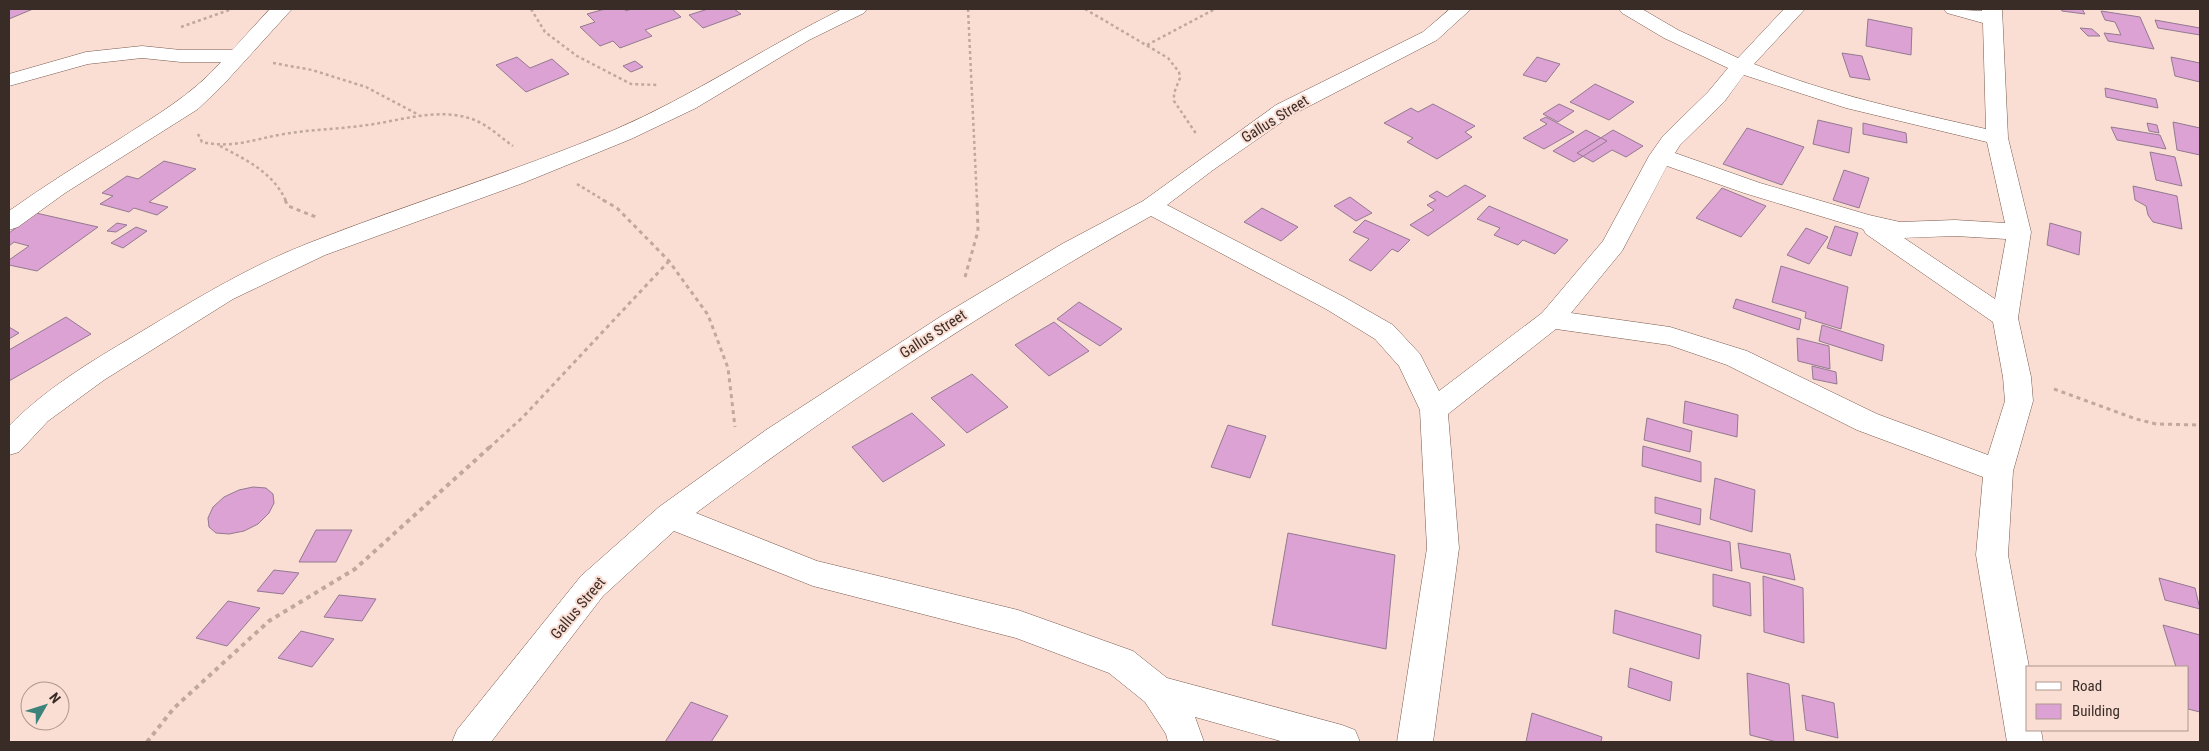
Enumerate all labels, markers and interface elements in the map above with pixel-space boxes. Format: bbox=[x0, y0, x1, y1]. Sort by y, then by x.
street label: Gallus Street bbox=[1238, 91, 1312, 147]
street label: Gallus Street bbox=[896, 306, 970, 362]
street label: Gallus Street bbox=[547, 573, 609, 643]
legend bbox=[2026, 666, 2189, 731]
text: Road bbox=[2072, 677, 2102, 695]
north arrow bbox=[20, 681, 70, 731]
text: N bbox=[46, 689, 64, 706]
text: Building bbox=[2072, 702, 2120, 720]

